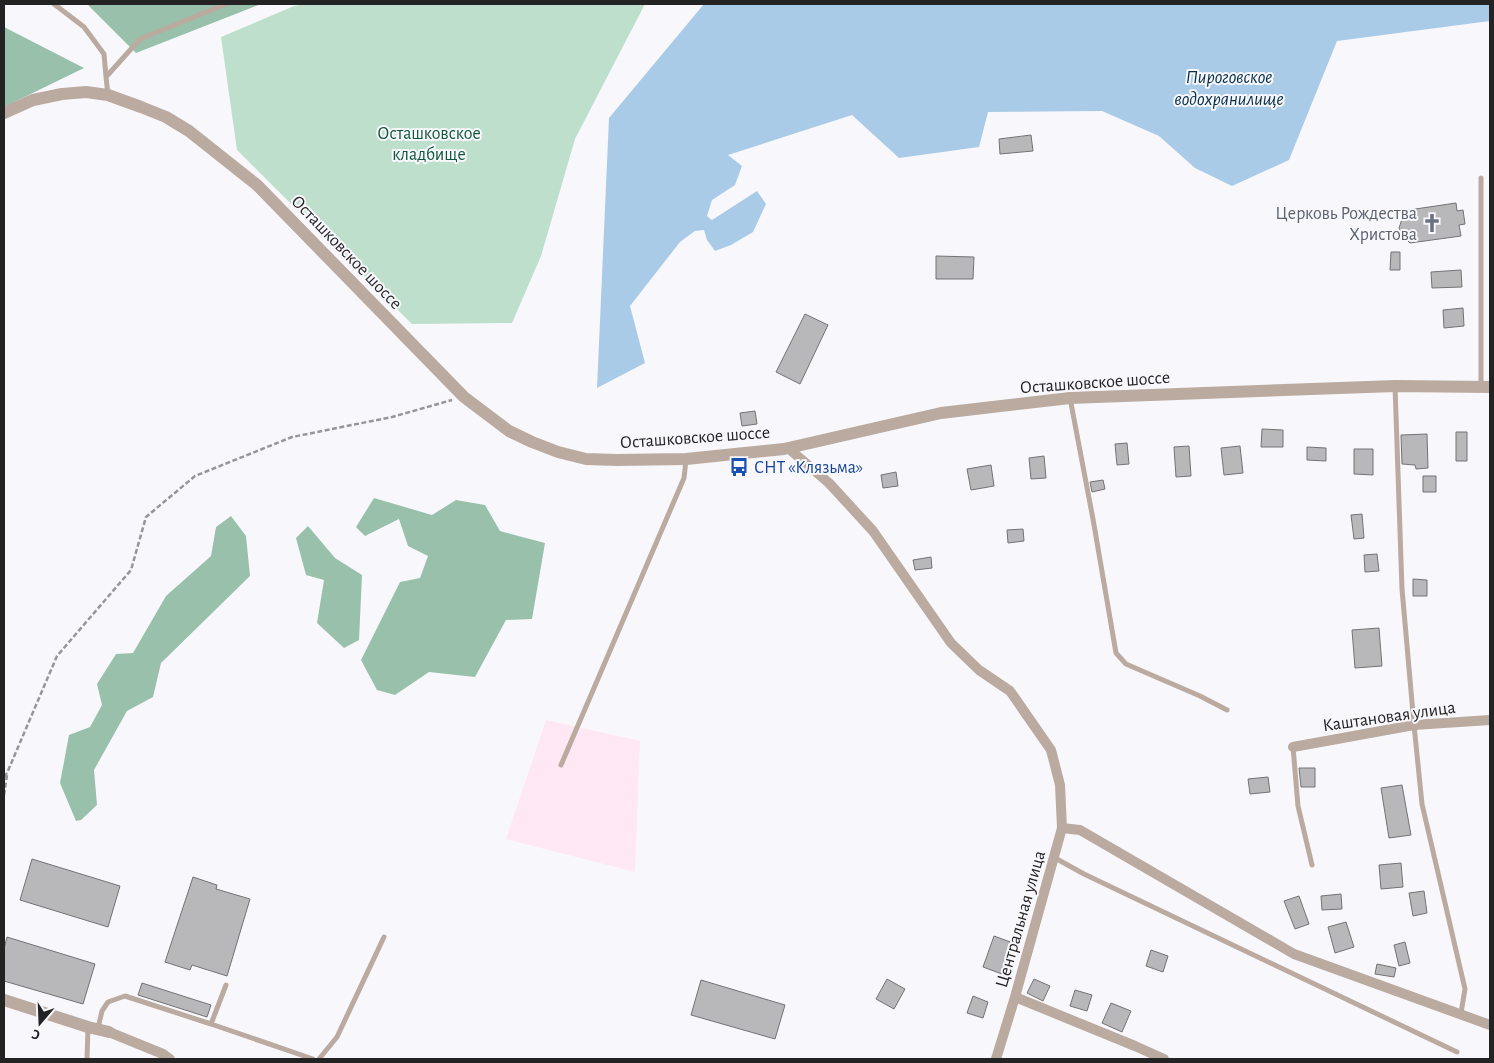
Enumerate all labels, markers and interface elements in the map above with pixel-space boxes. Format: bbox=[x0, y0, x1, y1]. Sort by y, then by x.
water label: Пироговское водохранилище bbox=[1174, 68, 1284, 109]
park label: Осташковское кладбище bbox=[377, 125, 481, 164]
street label: Осташковское шоссе bbox=[287, 192, 405, 313]
place label: Церковь Рождества Христова bbox=[1275, 205, 1417, 244]
church icon: Церковь Рождества Христова bbox=[1421, 212, 1443, 234]
street label: Осташковское шоссе bbox=[1019, 369, 1171, 397]
street label: Осташковское шоссе bbox=[619, 424, 771, 452]
bus stop icon: СНТ «Клязьма» bbox=[728, 456, 750, 478]
place label: СНТ «Клязьма» bbox=[754, 459, 863, 477]
street label: Каштановая улица bbox=[1321, 699, 1457, 735]
street label: Центральная улица bbox=[993, 849, 1049, 990]
north arrow bbox=[15, 998, 65, 1048]
text: С bbox=[30, 1026, 42, 1042]

